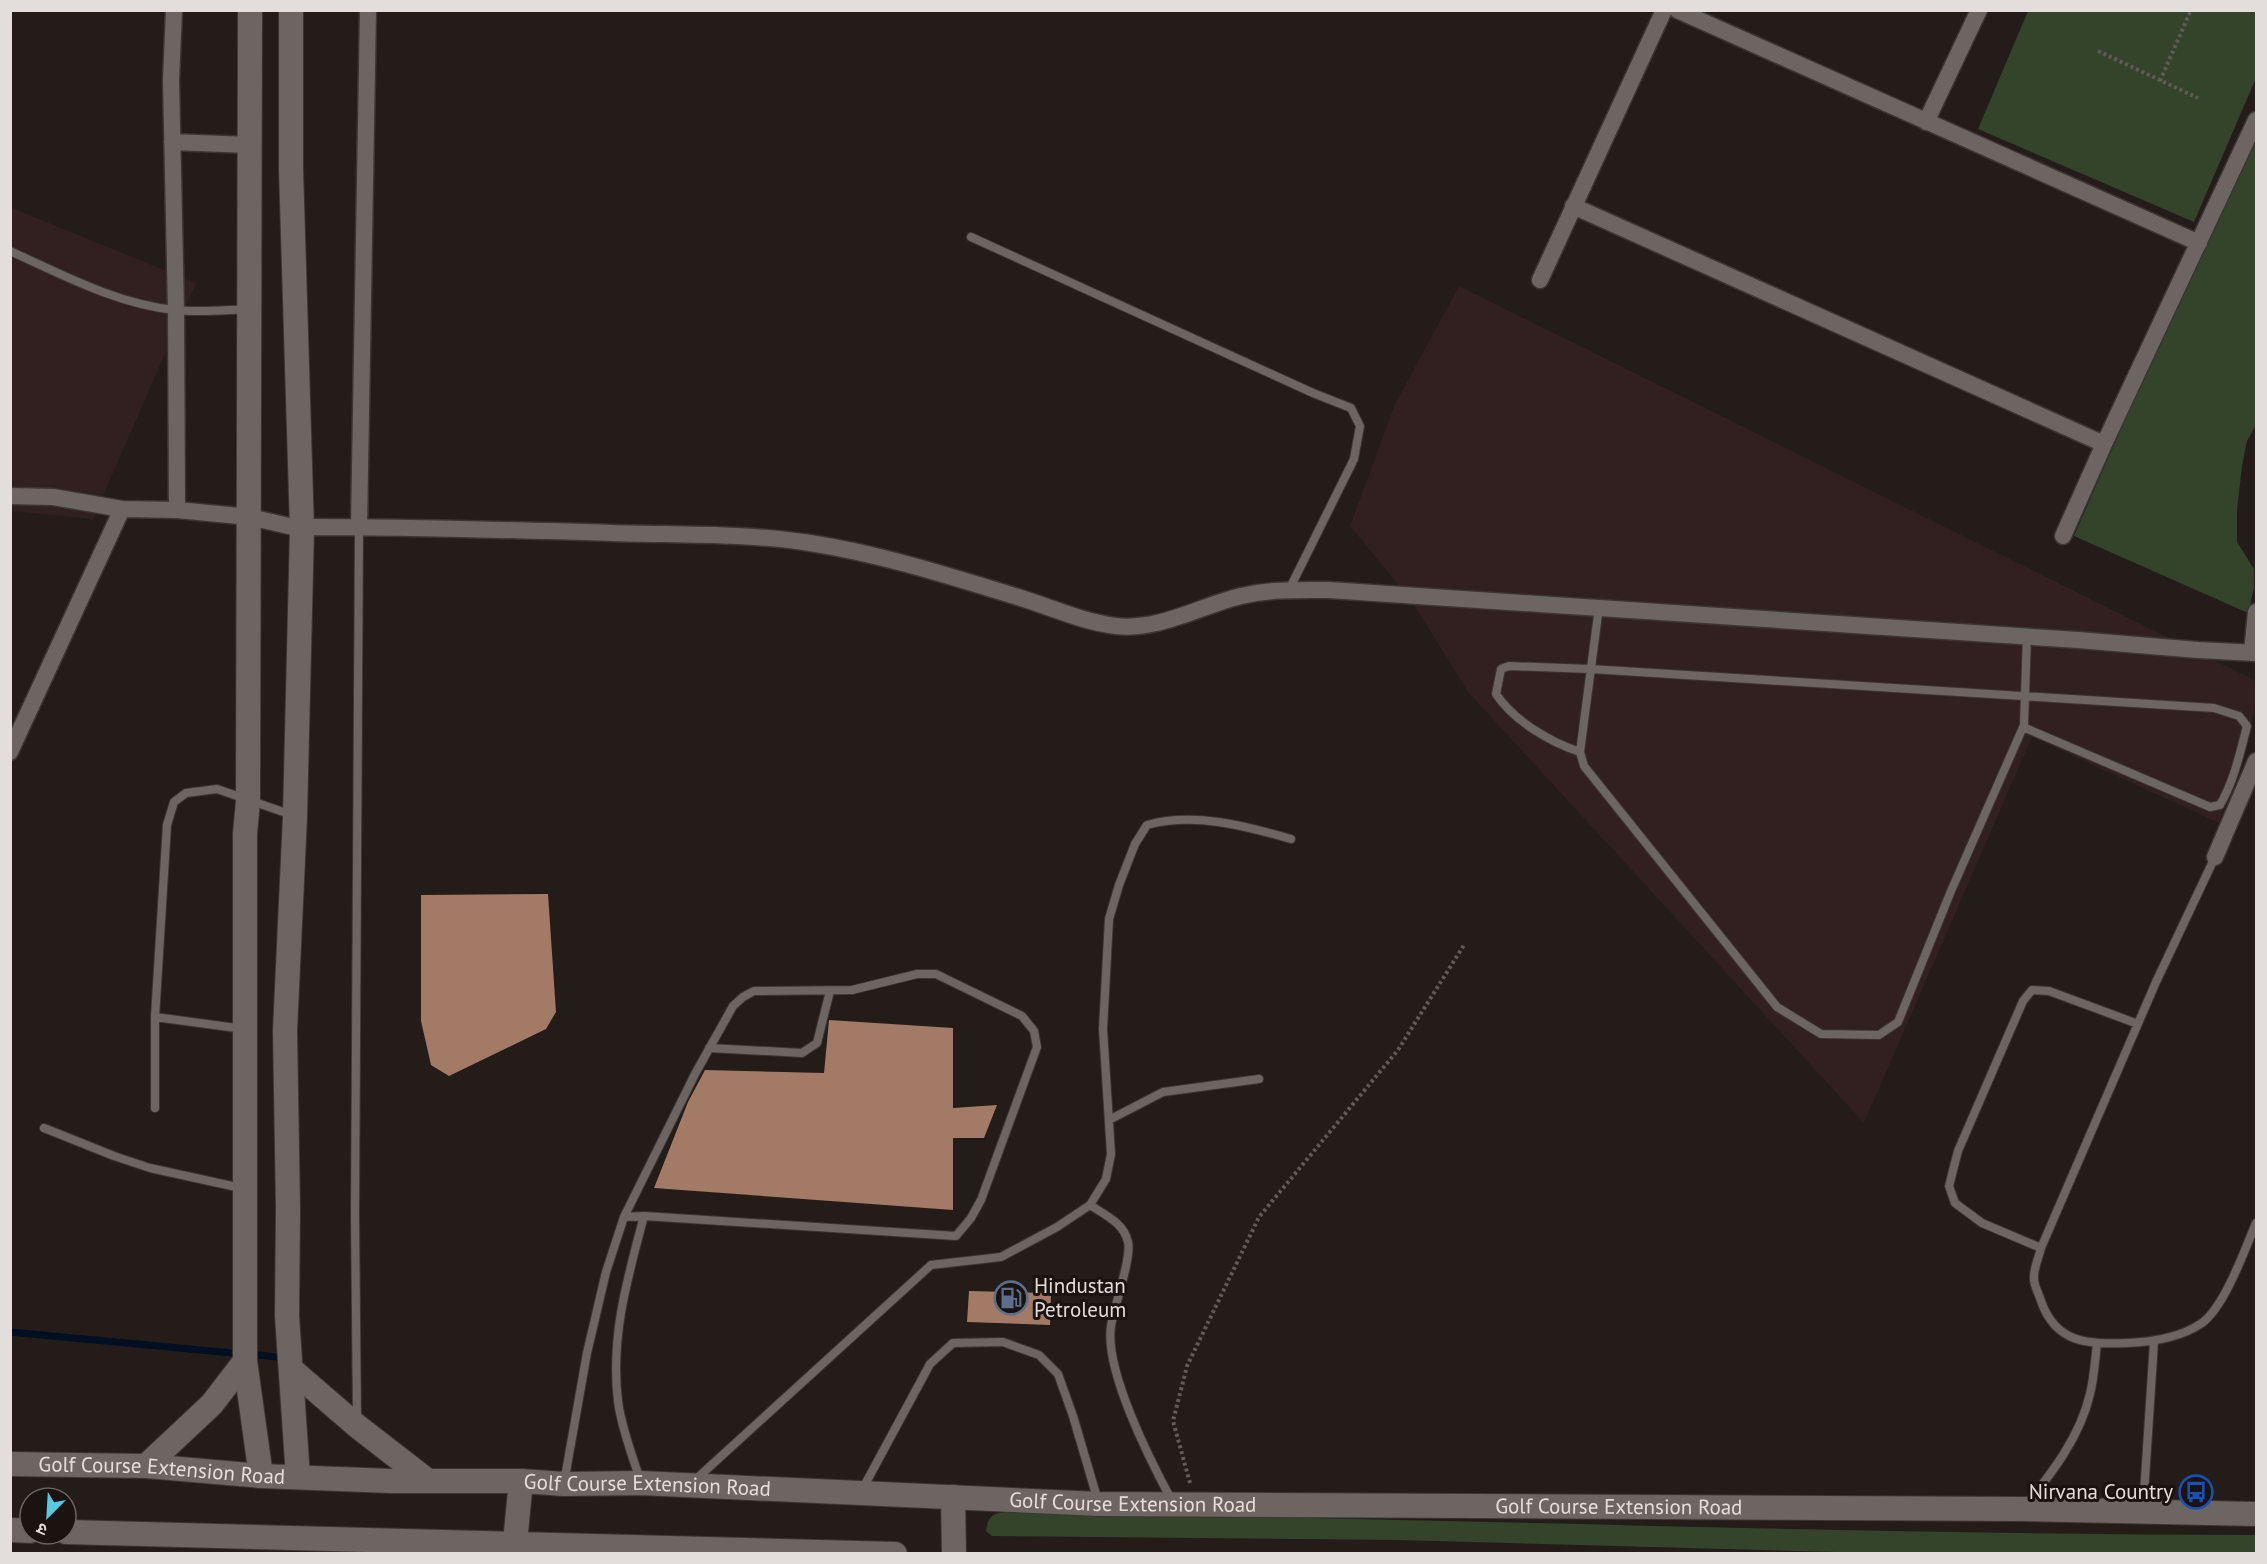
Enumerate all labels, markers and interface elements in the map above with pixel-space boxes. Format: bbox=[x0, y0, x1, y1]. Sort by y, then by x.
place label: Hindustan Petroleum bbox=[1034, 1272, 1126, 1323]
fuel station icon: Hindustan Petroleum bbox=[993, 1280, 1029, 1316]
street label: Golf Course Extension Road bbox=[38, 1450, 286, 1490]
street label: Golf Course Extension Road bbox=[523, 1467, 771, 1502]
bus stop icon: Nirvana Country bbox=[2178, 1474, 2214, 1510]
place label: Nirvana Country bbox=[2029, 1478, 2173, 1505]
north arrow bbox=[18, 1486, 78, 1546]
street label: Golf Course Extension Road bbox=[1009, 1486, 1257, 1518]
street label: Golf Course Extension Road bbox=[1495, 1492, 1743, 1520]
text: उ bbox=[33, 1518, 50, 1541]

